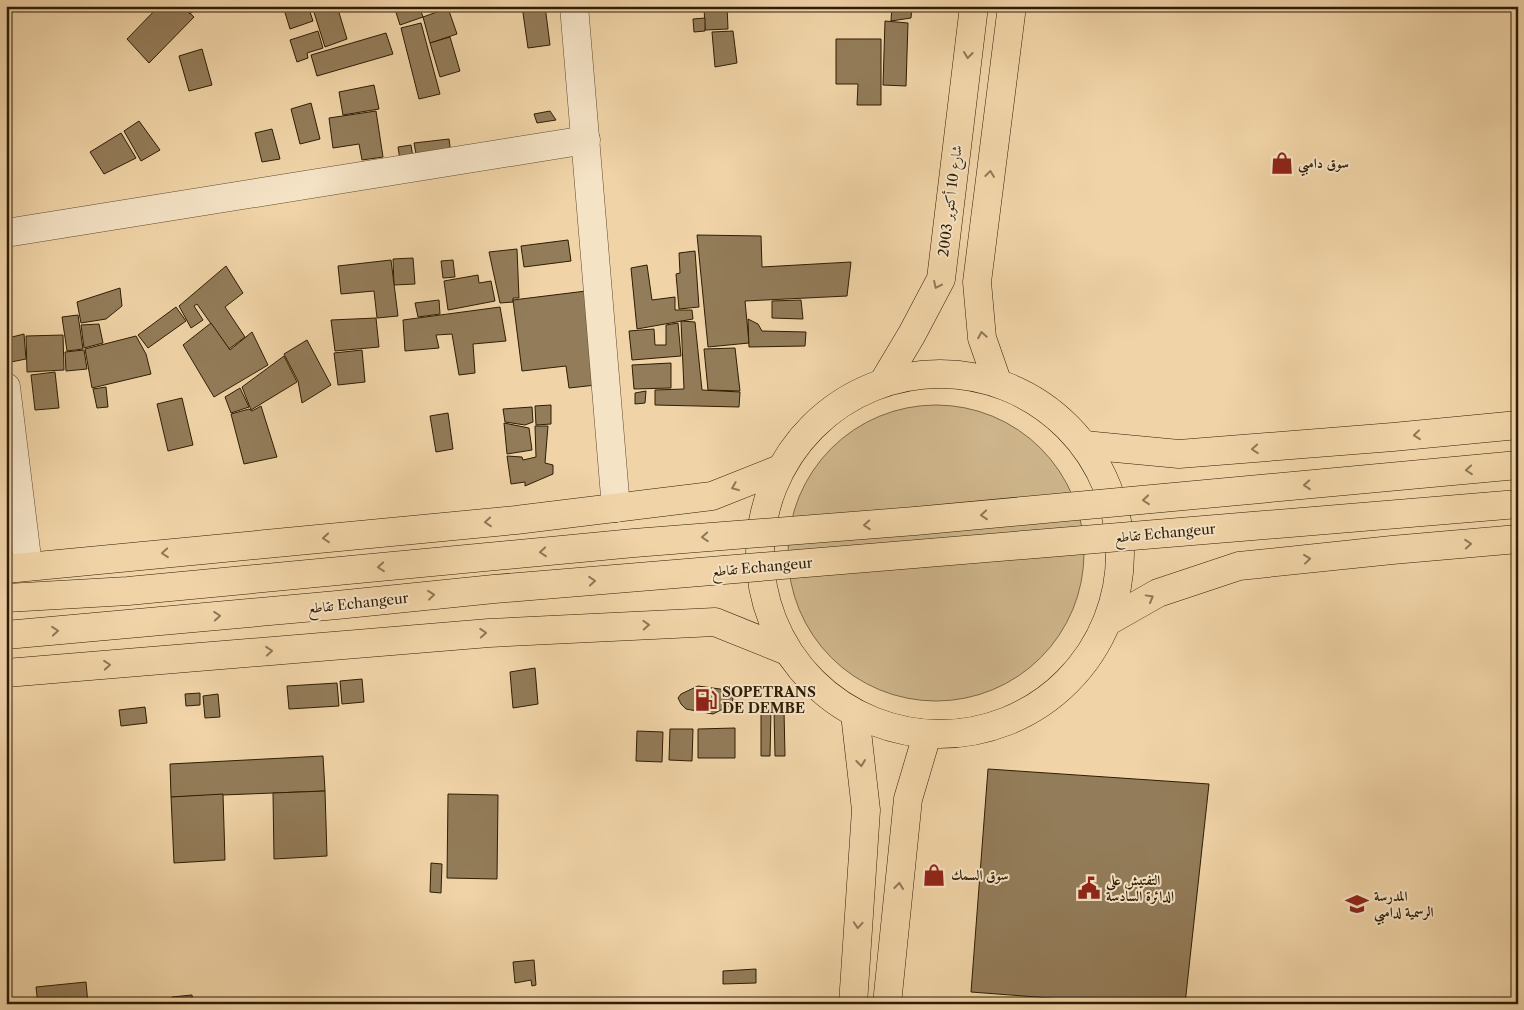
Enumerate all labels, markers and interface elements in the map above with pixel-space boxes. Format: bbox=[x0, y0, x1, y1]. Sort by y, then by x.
one-way arrow bbox=[963, 51, 974, 59]
street label: شارع 10 أكتوبر 2003 bbox=[933, 144, 969, 258]
shop icon: سوق دامبي bbox=[1269, 150, 1295, 176]
place label: سوق دامبي bbox=[1298, 154, 1349, 177]
one-way arrow bbox=[984, 169, 995, 177]
one-way arrow bbox=[934, 279, 944, 288]
one-way arrow bbox=[978, 331, 988, 339]
one-way arrow bbox=[1413, 429, 1421, 440]
one-way arrow bbox=[1251, 443, 1259, 454]
one-way arrow bbox=[1465, 464, 1473, 475]
one-way arrow bbox=[1303, 479, 1311, 490]
one-way arrow bbox=[731, 481, 740, 492]
one-way arrow bbox=[1141, 494, 1149, 505]
one-way arrow bbox=[979, 509, 987, 520]
one-way arrow bbox=[484, 517, 492, 528]
one-way arrow bbox=[862, 519, 870, 530]
street label: تقاطع Echangeur bbox=[1114, 520, 1217, 551]
one-way arrow bbox=[322, 532, 330, 543]
one-way arrow bbox=[700, 532, 708, 543]
one-way arrow bbox=[1465, 538, 1473, 549]
one-way arrow bbox=[538, 546, 546, 557]
one-way arrow bbox=[160, 547, 168, 558]
street label: تقاطع Echangeur bbox=[711, 554, 814, 585]
one-way arrow bbox=[1303, 554, 1311, 565]
one-way arrow bbox=[377, 561, 385, 572]
one-way arrow bbox=[589, 575, 597, 586]
street label: تقاطع Echangeur bbox=[307, 589, 410, 622]
one-way arrow bbox=[427, 590, 435, 601]
one-way arrow bbox=[1145, 594, 1154, 604]
one-way arrow bbox=[213, 611, 221, 622]
one-way arrow bbox=[642, 620, 650, 631]
one-way arrow bbox=[51, 625, 59, 636]
one-way arrow bbox=[480, 628, 488, 639]
one-way arrow bbox=[265, 646, 273, 657]
one-way arrow bbox=[103, 659, 111, 670]
place label: SOPETRANS DE DEMBE bbox=[722, 683, 816, 717]
fuel station icon: SOPETRANS DE DEMBE bbox=[693, 687, 719, 713]
one-way arrow bbox=[855, 759, 866, 767]
shop icon: سوق السمك bbox=[921, 862, 947, 888]
place label: سوق السمك bbox=[951, 866, 1008, 884]
place label: التفتيش على الدائرة السادسة bbox=[1105, 871, 1174, 905]
public building icon: التفتيش على الدائرة السادسة bbox=[1076, 875, 1102, 901]
one-way arrow bbox=[893, 881, 904, 889]
place label: المدرسة الرسمية لدامبي bbox=[1374, 887, 1434, 926]
school or university icon: المدرسة الرسمية لدامبي bbox=[1344, 891, 1370, 917]
one-way arrow bbox=[853, 921, 864, 929]

